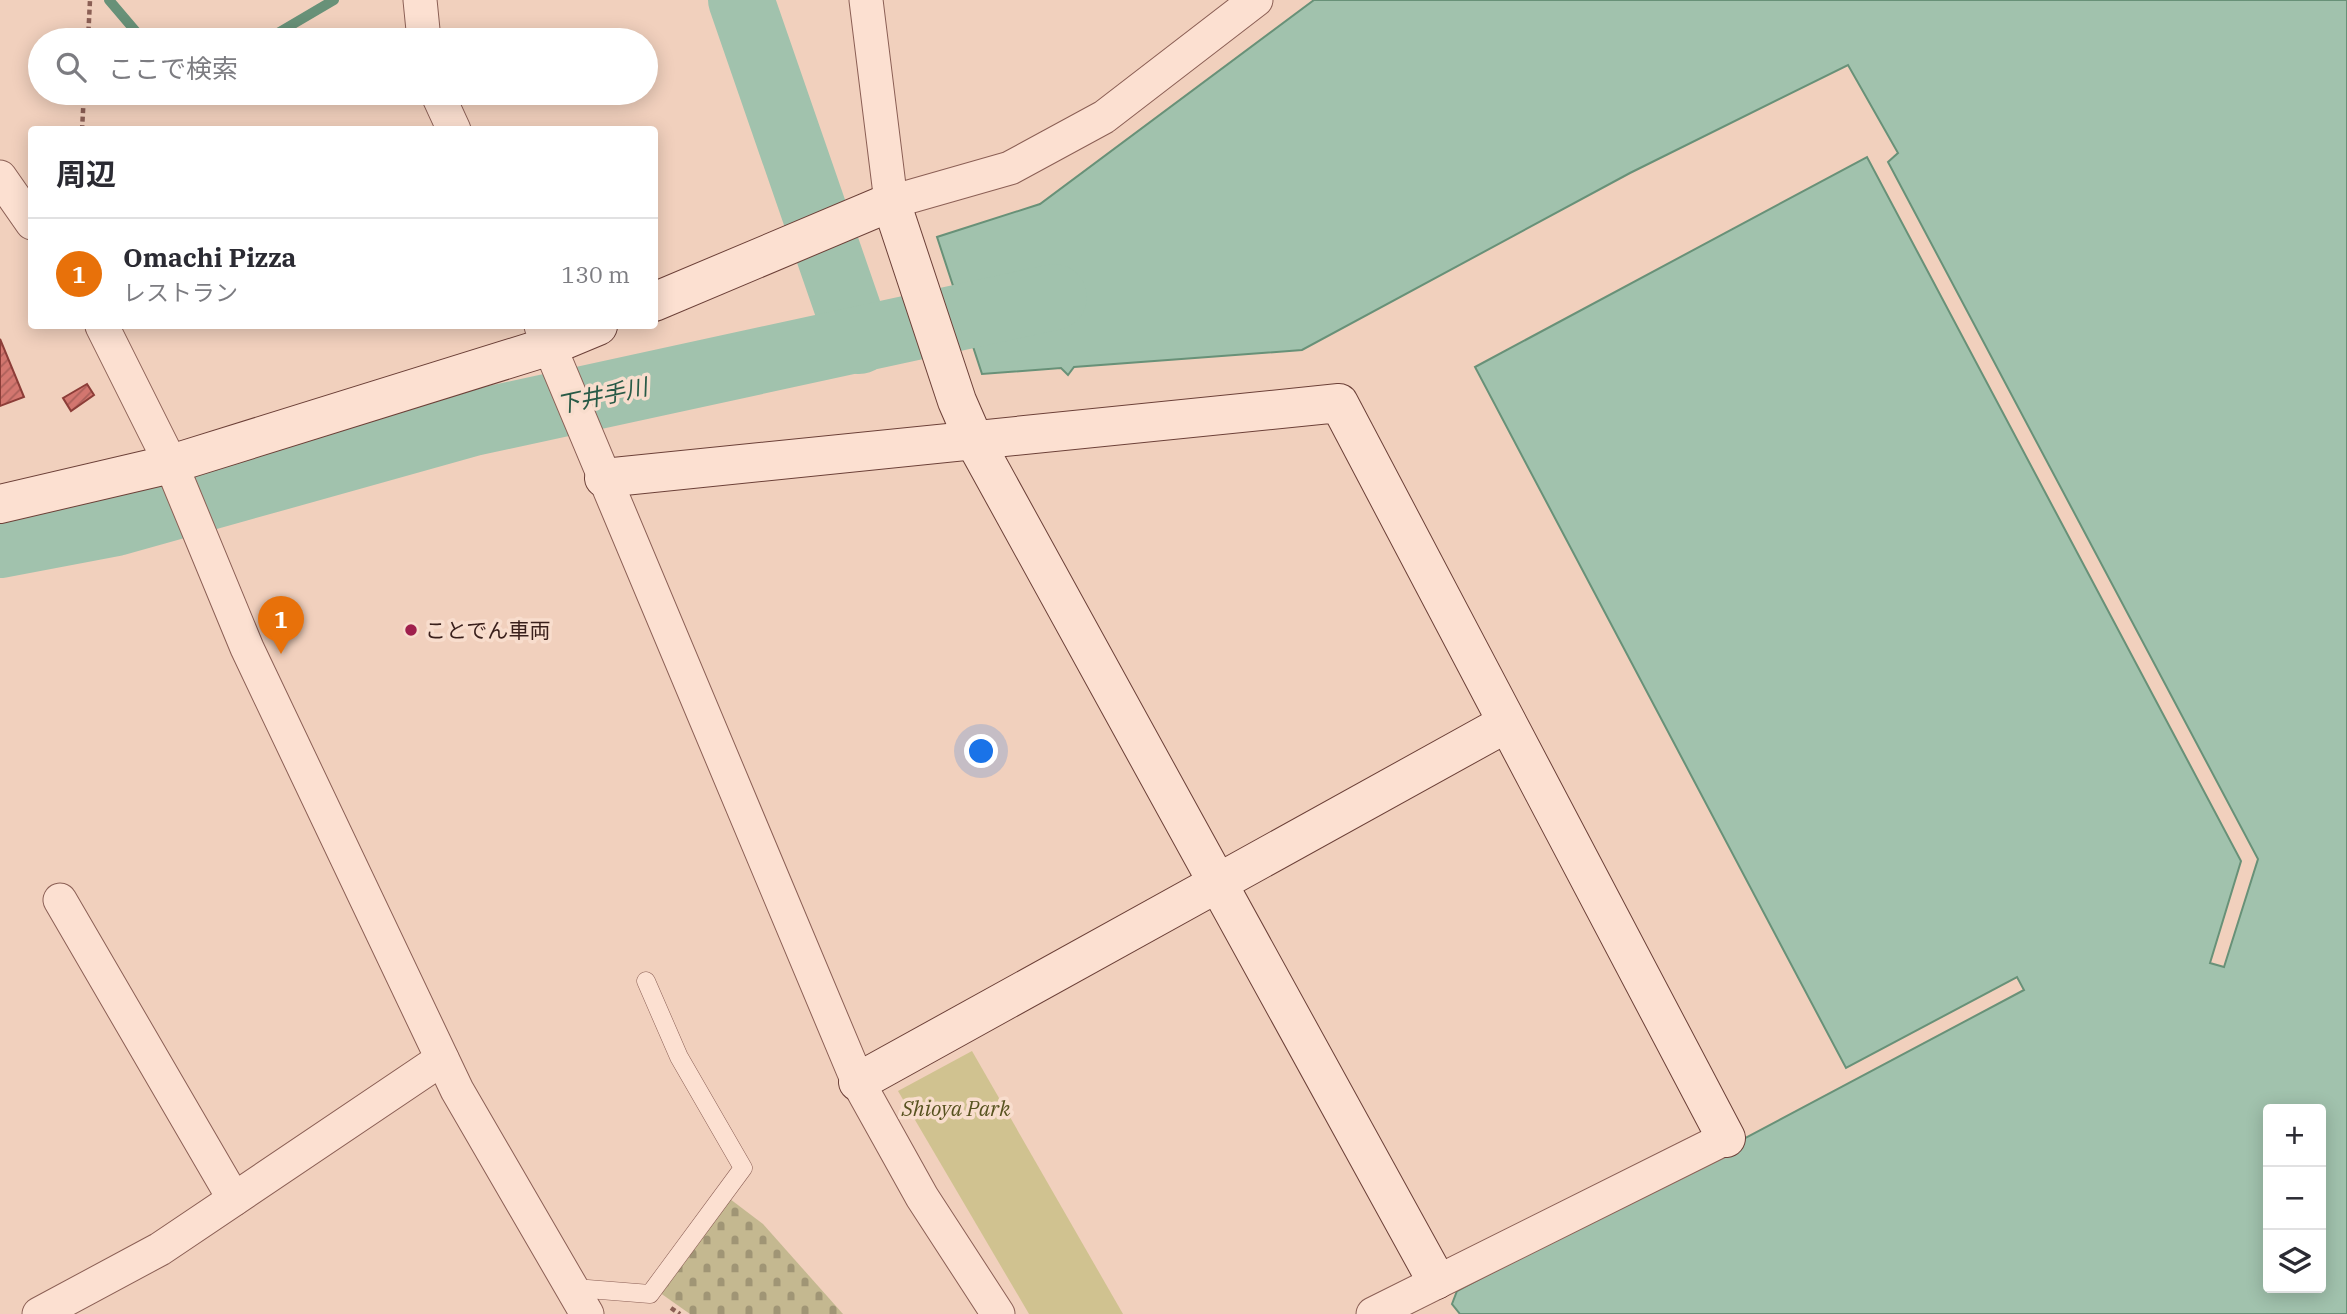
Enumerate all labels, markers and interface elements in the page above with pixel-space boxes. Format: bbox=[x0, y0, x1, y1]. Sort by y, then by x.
search box bbox=[28, 28, 658, 105]
icon: search bbox=[52, 48, 90, 86]
text: ここで検索 bbox=[108, 51, 238, 85]
text: 周辺 bbox=[56, 154, 116, 193]
text: Omachi Pizza bbox=[123, 240, 296, 274]
text: 1 bbox=[72, 259, 86, 289]
text: 130 m bbox=[561, 259, 630, 289]
text: レストラン bbox=[123, 277, 238, 307]
water label: 下井手川 bbox=[554, 370, 653, 419]
pin: 1 bbox=[258, 596, 304, 654]
place label: ことでん車両 bbox=[425, 616, 550, 644]
marker: ことでん車両 bbox=[403, 622, 419, 638]
your location bbox=[964, 734, 998, 768]
park label: Shioya Park bbox=[901, 1094, 1011, 1122]
map controls bbox=[2263, 1104, 2326, 1293]
button: + bbox=[2263, 1104, 2326, 1167]
button: − bbox=[2263, 1167, 2326, 1230]
button: layers bbox=[2263, 1230, 2326, 1293]

